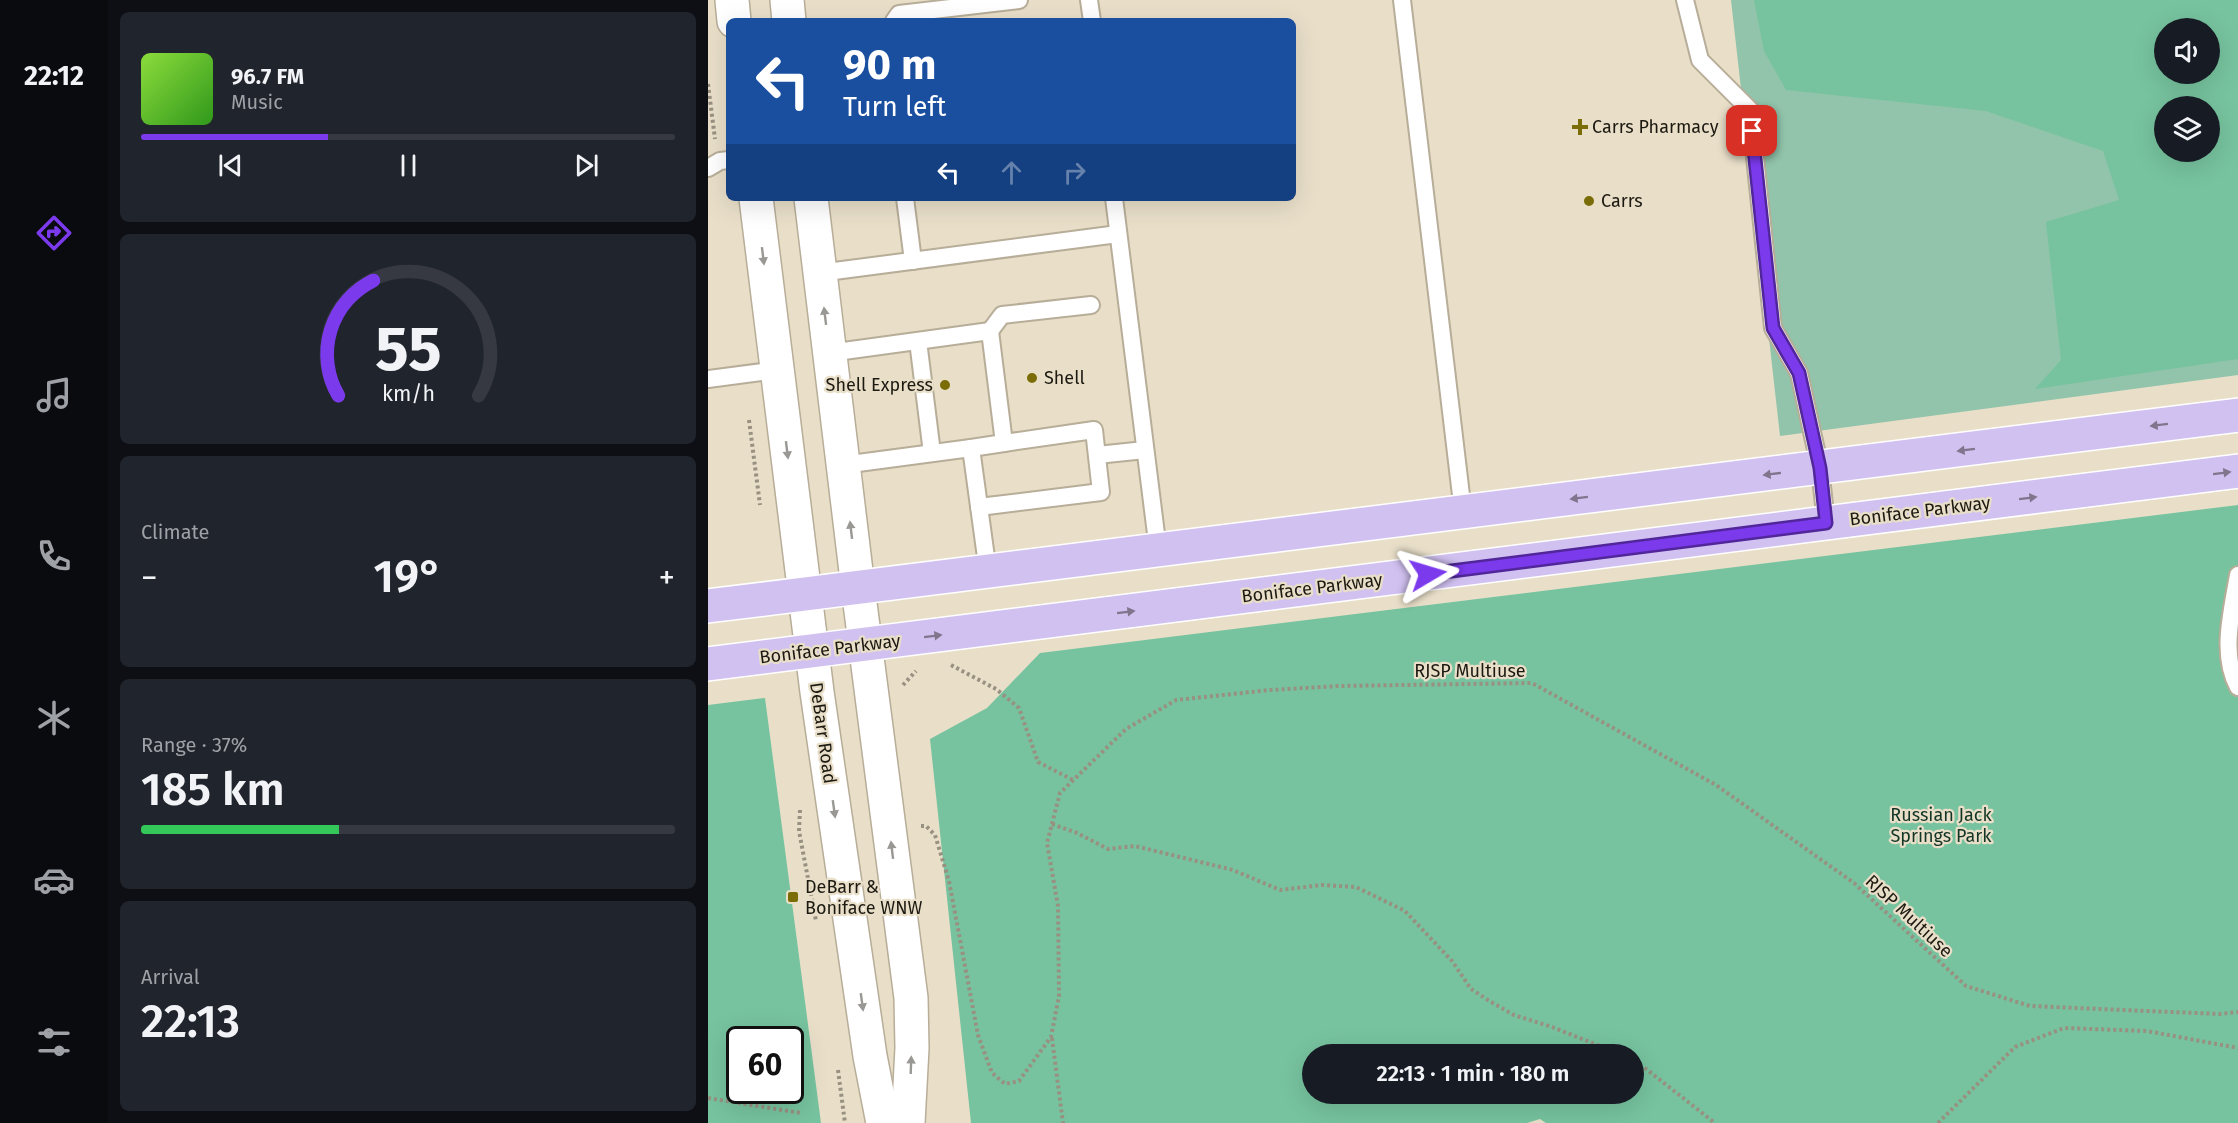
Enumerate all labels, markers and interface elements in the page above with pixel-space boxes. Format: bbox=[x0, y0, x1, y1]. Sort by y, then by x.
map controls bbox=[2154, 18, 2220, 162]
button: sound bbox=[2154, 18, 2220, 84]
text: 90 m bbox=[843, 40, 937, 90]
icon: left bbox=[744, 42, 822, 120]
text: 22:12 bbox=[24, 60, 84, 92]
text: 96.7 FM bbox=[231, 63, 304, 90]
text: Music bbox=[231, 90, 283, 114]
text: Turn left bbox=[843, 91, 946, 123]
button: layers bbox=[2154, 96, 2220, 162]
pin bbox=[1726, 105, 1777, 156]
icon: arrive bbox=[1735, 114, 1768, 147]
place label: Carrs Pharmacy bbox=[1592, 116, 1719, 138]
marker: Carrs Pharmacy bbox=[1573, 120, 1587, 134]
icon: previous bbox=[214, 149, 247, 182]
icon: pause bbox=[392, 149, 425, 182]
icon: next bbox=[570, 149, 603, 182]
icon: left bbox=[932, 156, 965, 189]
icon: ahead bbox=[995, 156, 1028, 189]
icon: right bbox=[1058, 156, 1091, 189]
place label: Carrs bbox=[1601, 190, 1643, 212]
marker: Carrs bbox=[1582, 194, 1596, 208]
icon: directions bbox=[33, 212, 75, 254]
one-way arrow bbox=[758, 247, 768, 266]
one-way arrow bbox=[820, 306, 829, 325]
text: 55 bbox=[375, 312, 441, 387]
place label: Shell bbox=[1044, 367, 1085, 389]
marker: Shell bbox=[1025, 371, 1039, 385]
icon: music bbox=[33, 374, 75, 416]
place label: Shell Express bbox=[826, 374, 933, 396]
marker: Shell Express bbox=[938, 378, 952, 392]
text: km/h bbox=[381, 382, 435, 408]
one-way arrow bbox=[2150, 420, 2169, 430]
one-way arrow bbox=[782, 440, 792, 459]
one-way arrow bbox=[1956, 445, 1975, 454]
one-way arrow bbox=[1763, 469, 1782, 479]
one-way arrow bbox=[2212, 469, 2231, 478]
street label: Boniface Parkway bbox=[1848, 491, 1992, 531]
one-way arrow bbox=[1569, 493, 1588, 502]
one-way arrow bbox=[2019, 493, 2038, 502]
text: Climate bbox=[141, 520, 209, 544]
one-way arrow bbox=[846, 520, 856, 539]
icon: phone bbox=[33, 535, 75, 577]
position arrow bbox=[1396, 542, 1460, 606]
text: 19° bbox=[374, 550, 442, 604]
text: − bbox=[141, 558, 158, 598]
text: + bbox=[659, 558, 675, 598]
street label: Boniface Parkway bbox=[1240, 568, 1384, 608]
one-way arrow bbox=[1117, 607, 1136, 616]
street label: Boniface Parkway bbox=[758, 629, 902, 669]
one-way arrow bbox=[923, 631, 942, 641]
street label: RJSP Multiuse bbox=[1414, 660, 1526, 682]
street label: DeBarr Road bbox=[805, 681, 841, 785]
icon: climate bbox=[33, 697, 75, 739]
text: Range · 37% bbox=[141, 733, 247, 757]
text: 185 km bbox=[141, 763, 285, 817]
one-way arrow bbox=[830, 800, 839, 819]
park label: Russian Jack Springs Park bbox=[1890, 804, 1992, 847]
one-way arrow bbox=[887, 840, 897, 859]
icon: car bbox=[33, 859, 75, 901]
street label: RJSP Multiuse bbox=[1861, 870, 1957, 962]
place label: DeBarr & Boniface WNW bbox=[805, 876, 922, 919]
marker: DeBarr & Boniface WNW bbox=[786, 890, 800, 904]
text: Arrival bbox=[141, 965, 200, 989]
one-way arrow bbox=[858, 993, 867, 1012]
text: 22:13 bbox=[141, 995, 240, 1049]
icon: filters bbox=[33, 1021, 75, 1063]
speed limit sign: 60 bbox=[726, 1026, 804, 1104]
one-way arrow bbox=[906, 1055, 916, 1074]
text: 22:13 · 1 min · 180 m bbox=[1377, 1060, 1569, 1087]

